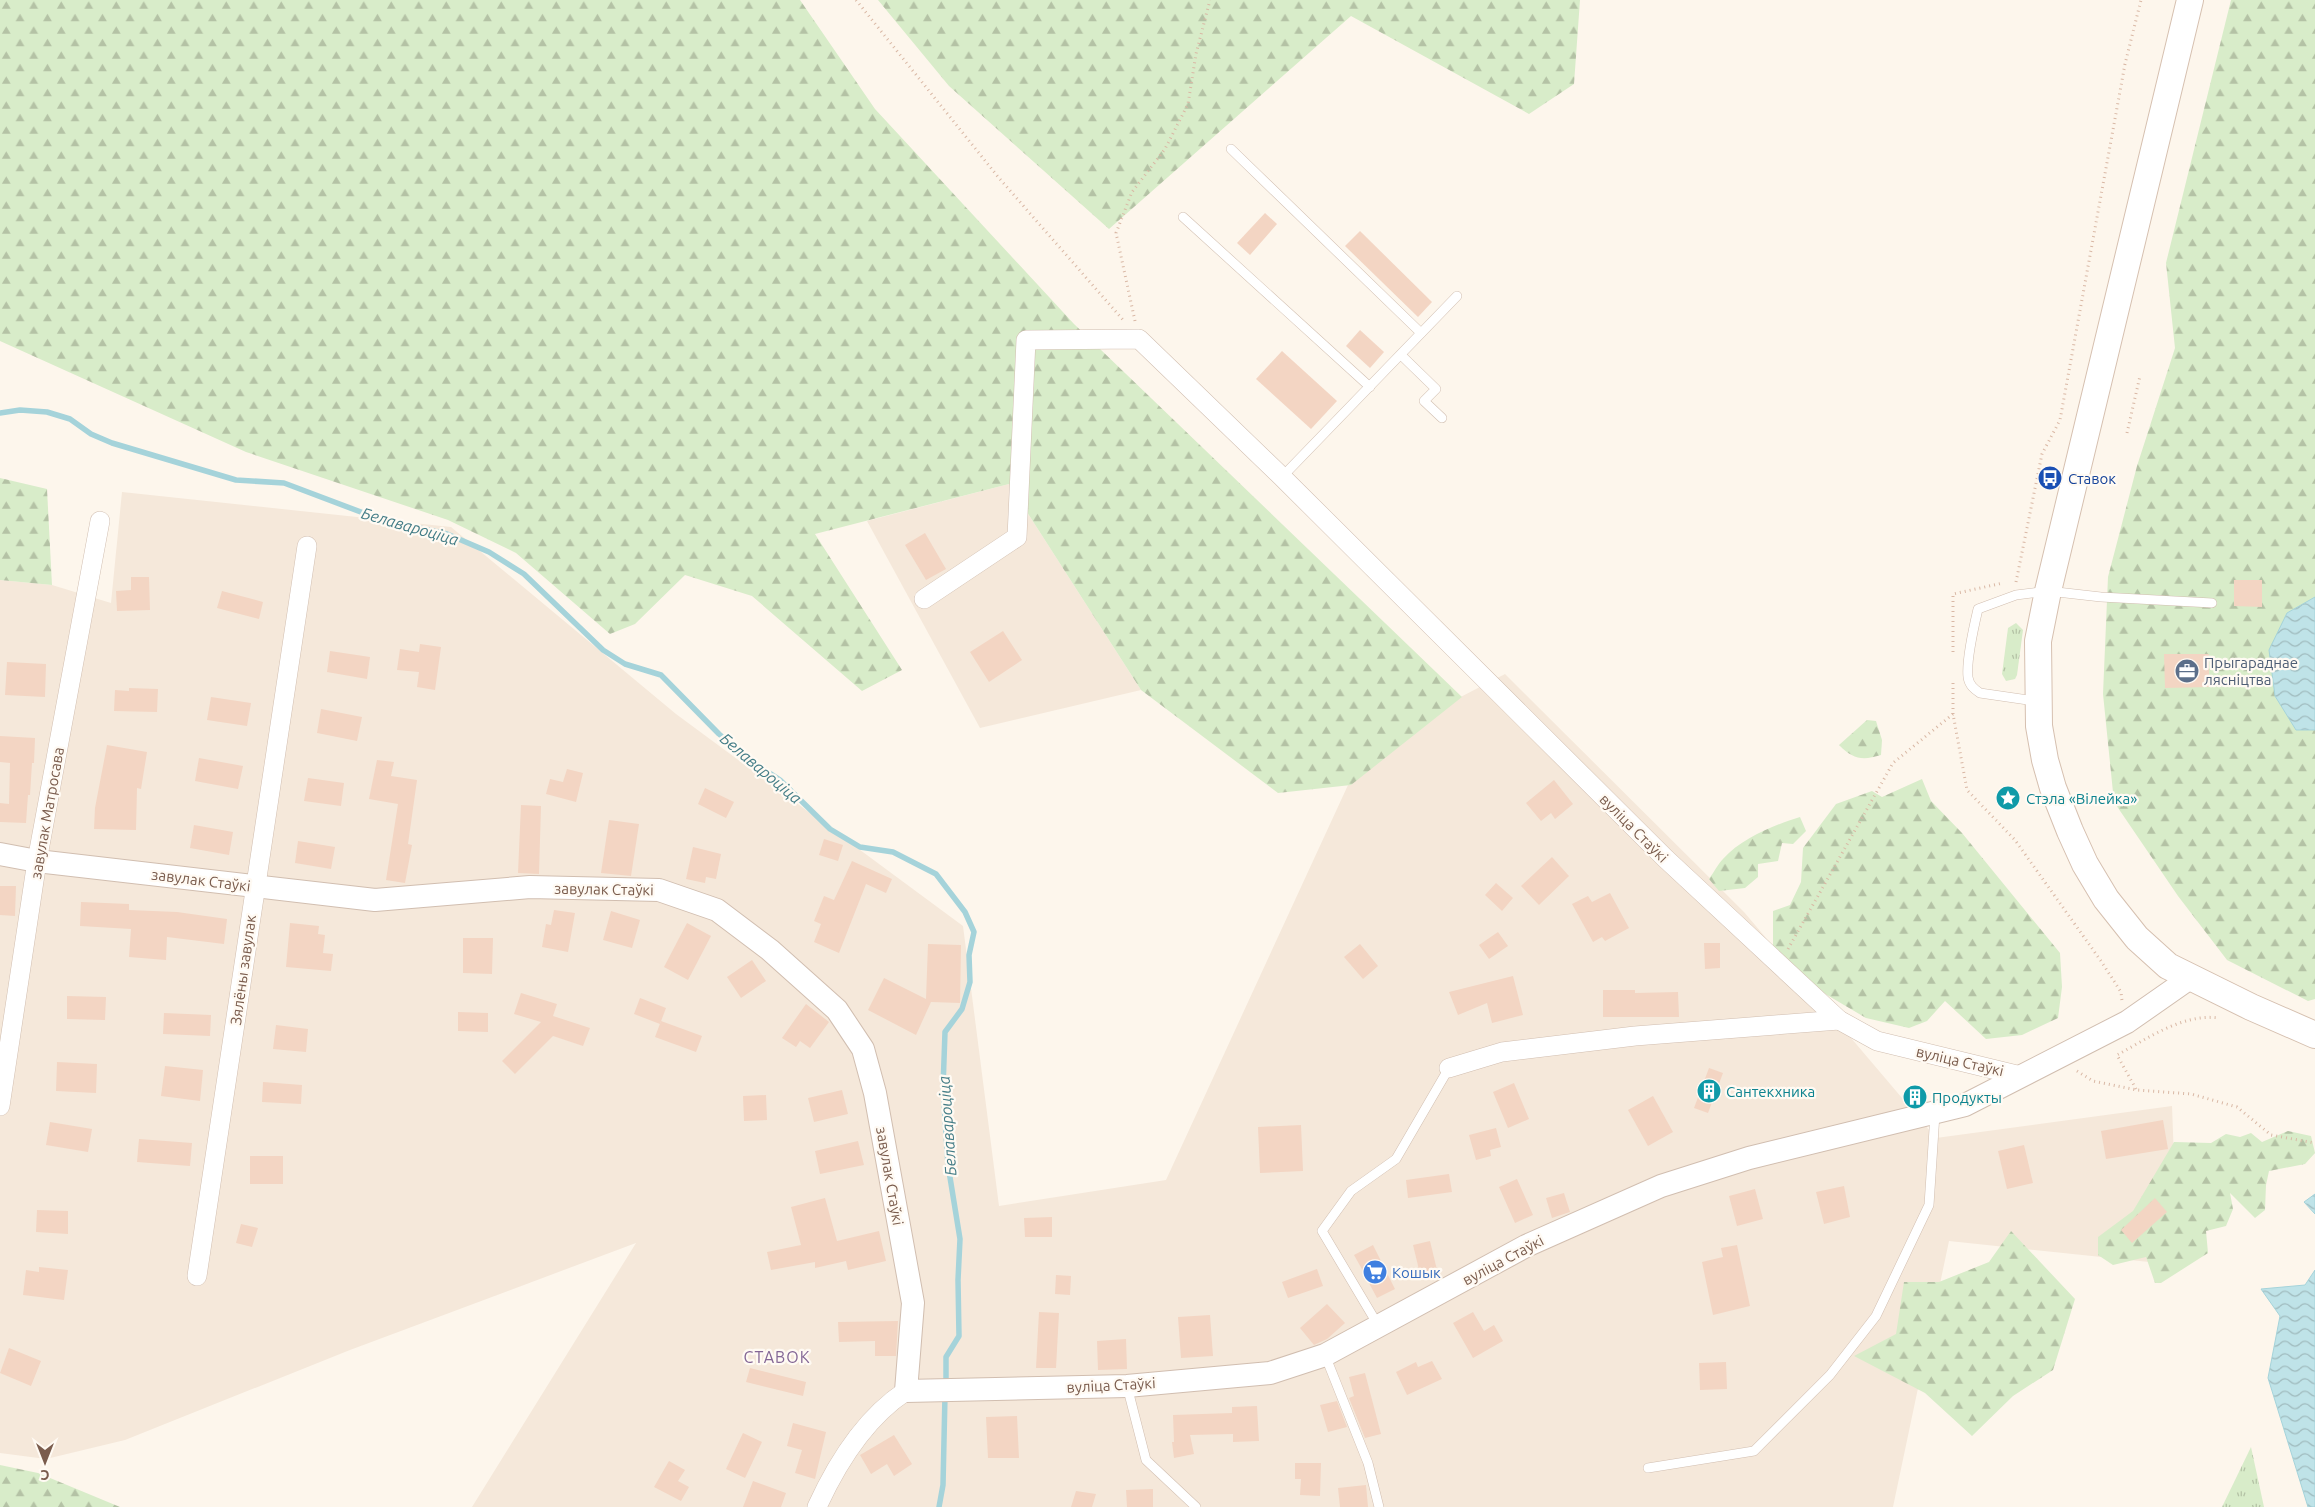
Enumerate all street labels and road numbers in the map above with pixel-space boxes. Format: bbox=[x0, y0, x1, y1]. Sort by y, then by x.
street label: завулак Матросава bbox=[27, 746, 67, 880]
street label: вуліца Стаўкі bbox=[1596, 790, 1672, 866]
street label: завулак Стаўкі bbox=[150, 865, 252, 895]
street label: завулак Стаўкі bbox=[554, 880, 654, 898]
street label: Зялёны завулак bbox=[227, 913, 259, 1026]
street label: вуліца Стаўкі bbox=[1915, 1043, 2005, 1079]
street label: завулак Стаўкі bbox=[873, 1125, 907, 1227]
street label: вуліца Стаўкі bbox=[1460, 1232, 1546, 1288]
street label: вуліца Стаўкі bbox=[1066, 1374, 1156, 1396]

